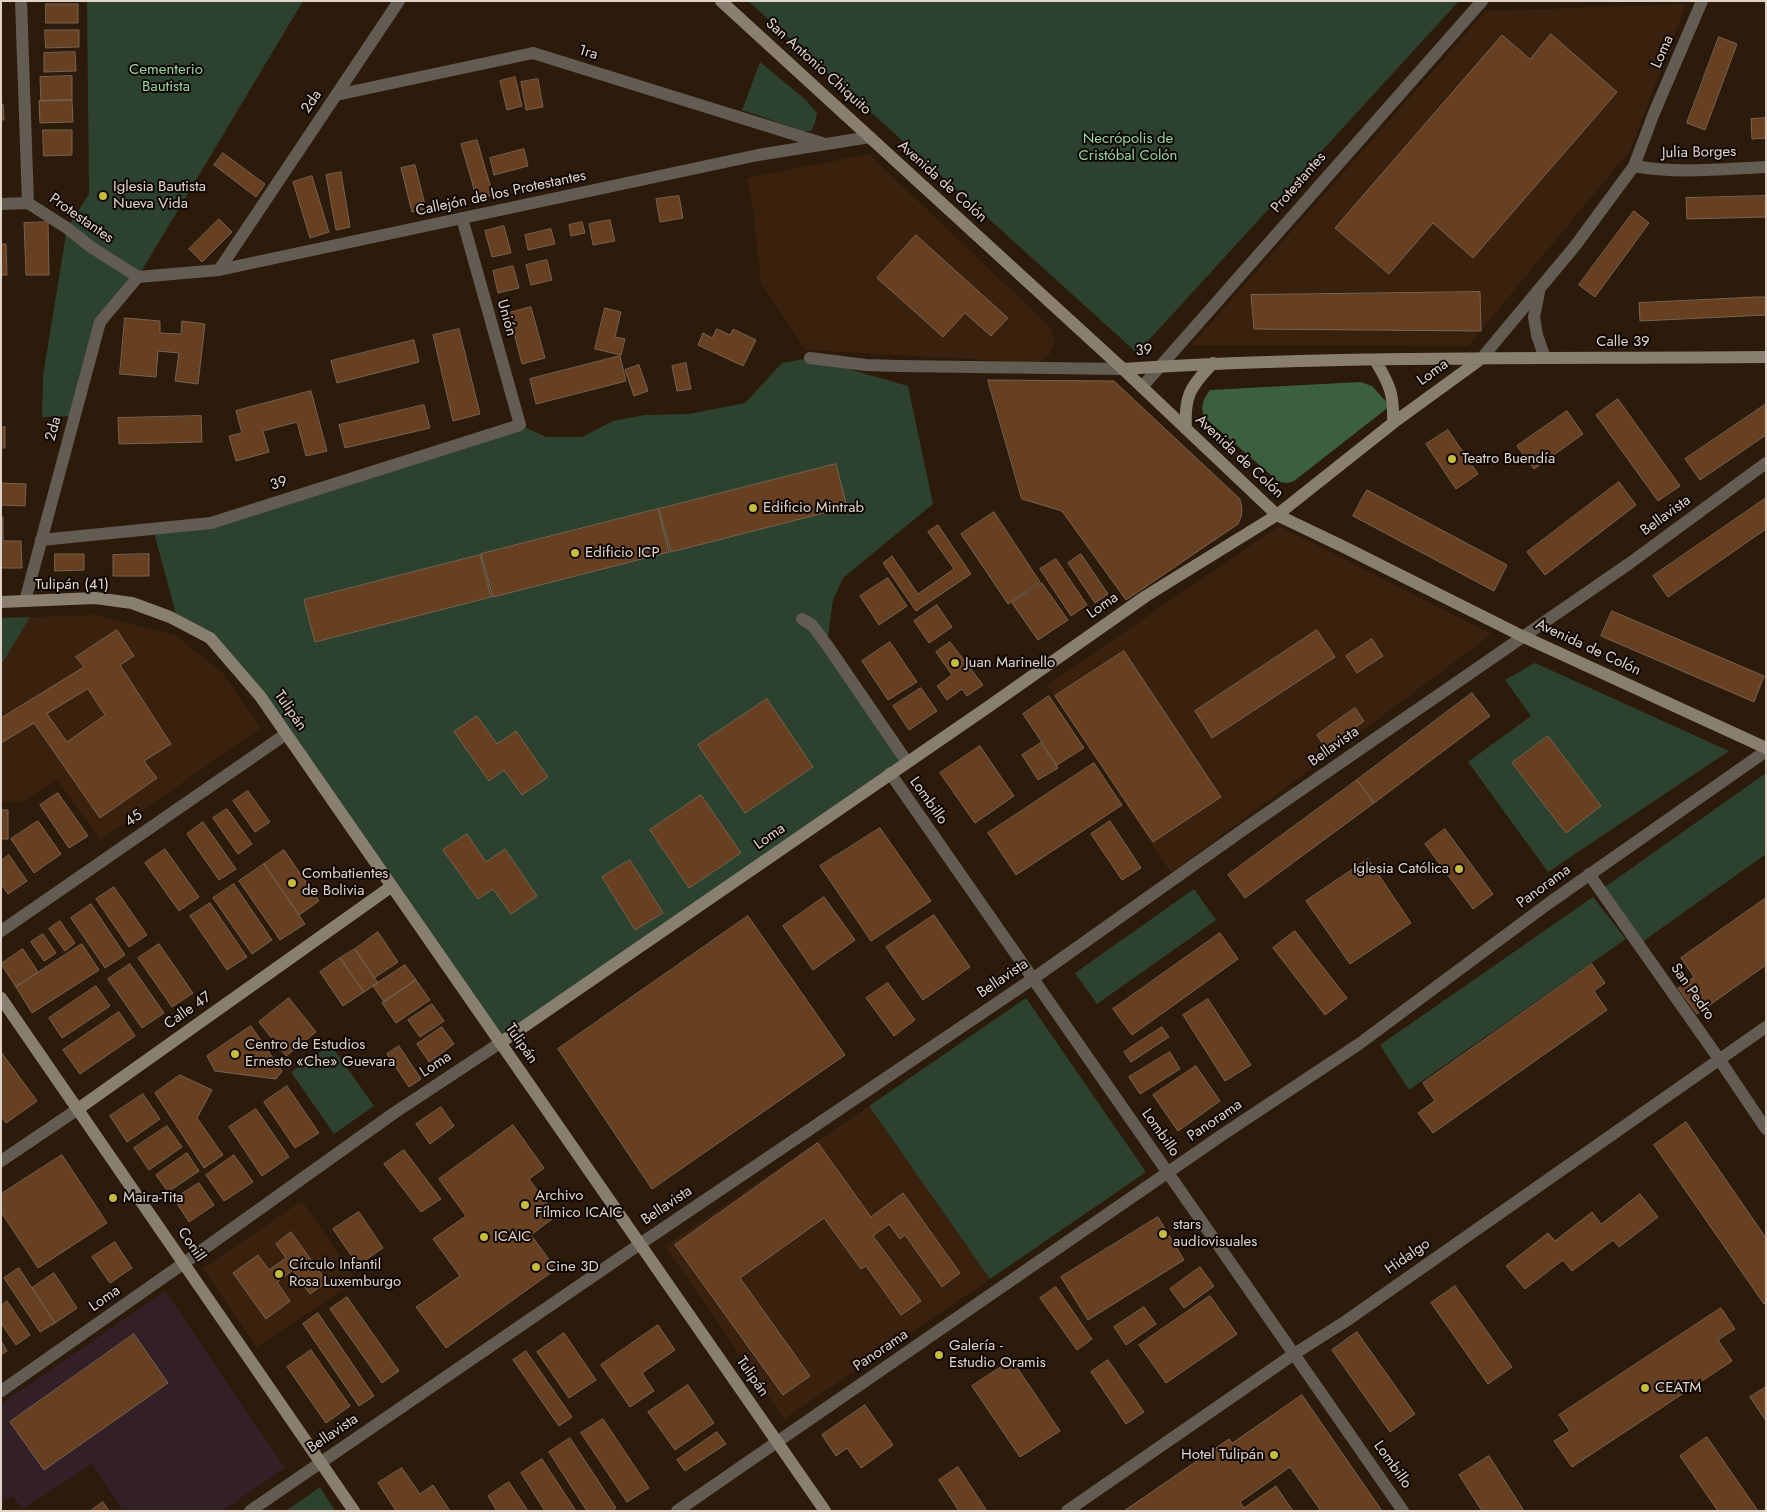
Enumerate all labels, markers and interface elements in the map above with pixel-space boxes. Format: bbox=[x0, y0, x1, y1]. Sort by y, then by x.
street label: San Antonio Chiquito bbox=[761, 15, 875, 119]
street label: Loma bbox=[1648, 33, 1678, 71]
street label: 1ra bbox=[576, 42, 600, 64]
park label: Cementerio Bautista bbox=[129, 61, 203, 96]
street label: 2da bbox=[298, 87, 326, 117]
park label: Necrópolis de Cristóbal Colón bbox=[1079, 130, 1177, 165]
street label: Avenida de Colón bbox=[894, 137, 990, 227]
street label: Julia Borges bbox=[1662, 143, 1736, 163]
street label: Protestantes bbox=[1268, 149, 1330, 217]
street label: Callejón de los Protestantes bbox=[414, 167, 588, 221]
place label: Iglesia Bautista Nueva Vida bbox=[113, 178, 206, 213]
street label: Protestantes bbox=[45, 190, 117, 248]
marker: Iglesia Bautista Nueva Vida bbox=[97, 190, 109, 202]
street label: Unión bbox=[492, 298, 520, 338]
street label: Calle 39 bbox=[1596, 333, 1650, 351]
street label: 39 bbox=[1135, 341, 1153, 361]
street label: Loma bbox=[1414, 356, 1452, 390]
street label: Avenida de Colón bbox=[1191, 412, 1287, 502]
street label: 2da bbox=[42, 415, 66, 443]
place label: Teatro Buendía bbox=[1462, 450, 1555, 468]
marker: Teatro Buendía bbox=[1446, 453, 1458, 465]
street label: 39 bbox=[268, 473, 290, 495]
street label: Bellavista bbox=[1637, 492, 1695, 540]
place label: Edificio Mintrab bbox=[763, 499, 864, 517]
marker: Edificio Mintrab bbox=[747, 502, 759, 514]
place label: Edificio ICP bbox=[585, 544, 660, 562]
marker: Edificio ICP bbox=[569, 547, 581, 559]
street label: Tulipán (41) bbox=[35, 576, 109, 594]
street label: Loma bbox=[1084, 589, 1122, 623]
street label: Avenida de Colón bbox=[1533, 616, 1643, 680]
place label: Juan Marinello bbox=[965, 654, 1055, 672]
marker: Juan Marinello bbox=[949, 657, 961, 669]
street label: Tulipán bbox=[270, 688, 310, 734]
street label: Bellavista bbox=[1305, 723, 1363, 771]
street label: Lombillo bbox=[905, 774, 951, 828]
street label: 45 bbox=[122, 807, 146, 831]
street label: Loma bbox=[751, 820, 789, 854]
place label: Iglesia Católica bbox=[1353, 860, 1449, 878]
street label: Panorama bbox=[1513, 861, 1575, 913]
marker: Iglesia Católica bbox=[1453, 863, 1465, 875]
place label: Combatientes de Bolivia bbox=[302, 865, 388, 900]
marker: Combatientes de Bolivia bbox=[286, 877, 298, 889]
street label: Bellavista bbox=[974, 955, 1032, 1003]
street label: San Pedro bbox=[1666, 960, 1718, 1024]
street label: Calle 47 bbox=[161, 988, 215, 1034]
street label: Tulipán bbox=[501, 1021, 541, 1067]
place label: Centro de Estudios Ernesto «Che» Guevara bbox=[245, 1036, 395, 1071]
marker: Centro de Estudios Ernesto «Che» Guevara bbox=[229, 1048, 241, 1060]
street label: Loma bbox=[417, 1048, 455, 1082]
street label: Panorama bbox=[1184, 1096, 1246, 1146]
street label: Lombillo bbox=[1137, 1106, 1183, 1160]
street label: Bellavista bbox=[638, 1182, 696, 1230]
place label: Archivo Fílmico ICAIC bbox=[535, 1187, 623, 1222]
place label: Maira-Tita bbox=[123, 1189, 183, 1207]
marker: Maira-Tita bbox=[107, 1192, 119, 1204]
marker: Archivo Fílmico ICAIC bbox=[519, 1199, 531, 1211]
place label: stars audiovisuales bbox=[1173, 1216, 1257, 1251]
street label: Conill bbox=[173, 1225, 209, 1265]
place label: ICAIC bbox=[494, 1228, 532, 1246]
marker: stars audiovisuales bbox=[1157, 1228, 1169, 1240]
marker: ICAIC bbox=[478, 1231, 490, 1243]
street label: Hidalgo bbox=[1382, 1235, 1434, 1279]
place label: Círculo Infantil Rosa Luxemburgo bbox=[289, 1256, 401, 1291]
place label: Cine 3D bbox=[546, 1258, 599, 1276]
marker: Cine 3D bbox=[530, 1261, 542, 1273]
marker: Círculo Infantil Rosa Luxemburgo bbox=[273, 1268, 285, 1280]
street label: Loma bbox=[86, 1282, 124, 1316]
street label: Panorama bbox=[850, 1326, 912, 1376]
place label: Galería - Estudio Oramis bbox=[949, 1337, 1046, 1372]
marker: Galería - Estudio Oramis bbox=[933, 1349, 945, 1361]
street label: Tulipán bbox=[732, 1354, 772, 1400]
place label: CEATM bbox=[1655, 1379, 1701, 1397]
marker: CEATM bbox=[1639, 1382, 1651, 1394]
street label: Bellavista bbox=[304, 1410, 362, 1458]
street label: Lombillo bbox=[1369, 1438, 1415, 1492]
place label: Hotel Tulipán bbox=[1181, 1446, 1264, 1464]
marker: Hotel Tulipán bbox=[1268, 1449, 1280, 1461]

